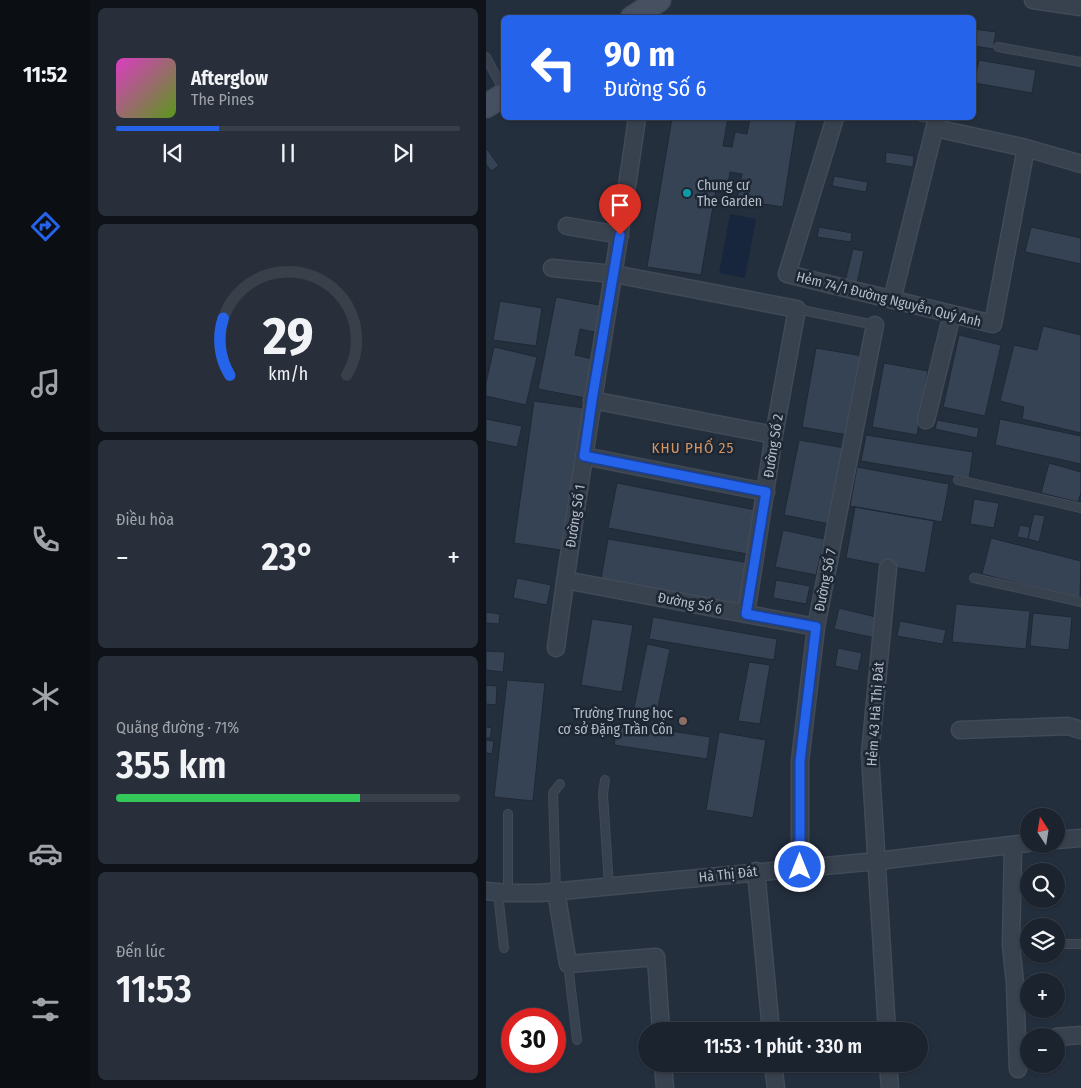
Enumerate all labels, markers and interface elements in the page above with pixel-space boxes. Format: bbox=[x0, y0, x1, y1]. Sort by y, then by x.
text: 90 m bbox=[604, 33, 675, 75]
icon: left bbox=[521, 35, 586, 100]
text: 11:52 bbox=[23, 61, 67, 88]
text: Afterglow bbox=[191, 67, 268, 90]
text: Đường Số 6 bbox=[604, 75, 706, 102]
text: The Pines bbox=[191, 90, 254, 109]
icon: previous bbox=[159, 139, 187, 167]
icon: pause bbox=[274, 139, 302, 167]
icon: next bbox=[389, 139, 417, 167]
place label: Chung cư The Garden bbox=[697, 177, 762, 210]
pin bbox=[599, 184, 641, 235]
marker: Chung cư The Garden bbox=[681, 187, 693, 199]
icon: arrive bbox=[606, 191, 634, 219]
icon: directions bbox=[28, 209, 63, 244]
street label: Hẻm 74/1 Đường Nguyễn Quý Anh bbox=[795, 268, 983, 331]
text: 29 bbox=[262, 305, 313, 368]
text: km/h bbox=[268, 363, 308, 385]
icon: music bbox=[28, 366, 63, 401]
street label: Đường Số 2 bbox=[759, 413, 787, 479]
district label: KHU PHỐ 25 bbox=[652, 437, 734, 457]
street label: Đường Số 1 bbox=[561, 483, 589, 549]
text: Điều hòa bbox=[116, 510, 174, 529]
icon: phone bbox=[28, 522, 63, 557]
text: 23° bbox=[261, 534, 314, 580]
text: − bbox=[116, 541, 129, 574]
text: + bbox=[447, 541, 460, 574]
street label: Đường Số 7 bbox=[810, 547, 840, 613]
street label: Đường Số 6 bbox=[656, 588, 724, 618]
street label: Hẻm 43 Hà Thị Đát bbox=[863, 661, 888, 767]
icon: climate bbox=[28, 679, 63, 714]
place label: Trường Trung học cơ sở Đặng Trần Côn bbox=[558, 705, 673, 738]
marker: Trường Trung học cơ sở Đặng Trần Côn bbox=[677, 715, 689, 727]
text: Quãng đường · 71% bbox=[116, 718, 239, 737]
text: 355 km bbox=[116, 742, 226, 788]
north arrow bbox=[1020, 808, 1065, 852]
map controls bbox=[1020, 808, 1065, 1073]
icon: car bbox=[28, 836, 63, 871]
position arrow bbox=[773, 840, 825, 892]
street label: Hà Thị Đát bbox=[698, 863, 759, 886]
button: search bbox=[1020, 863, 1065, 908]
button: layers bbox=[1020, 918, 1065, 963]
text: Đến lúc bbox=[116, 942, 165, 961]
text: 11:53 bbox=[116, 966, 192, 1012]
button: + bbox=[1020, 973, 1065, 1018]
icon: filters bbox=[28, 992, 63, 1027]
speed limit sign: 30 bbox=[501, 1008, 566, 1073]
button: − bbox=[1020, 1028, 1065, 1073]
text: 11:53 · 1 phút · 330 m bbox=[704, 1035, 862, 1058]

